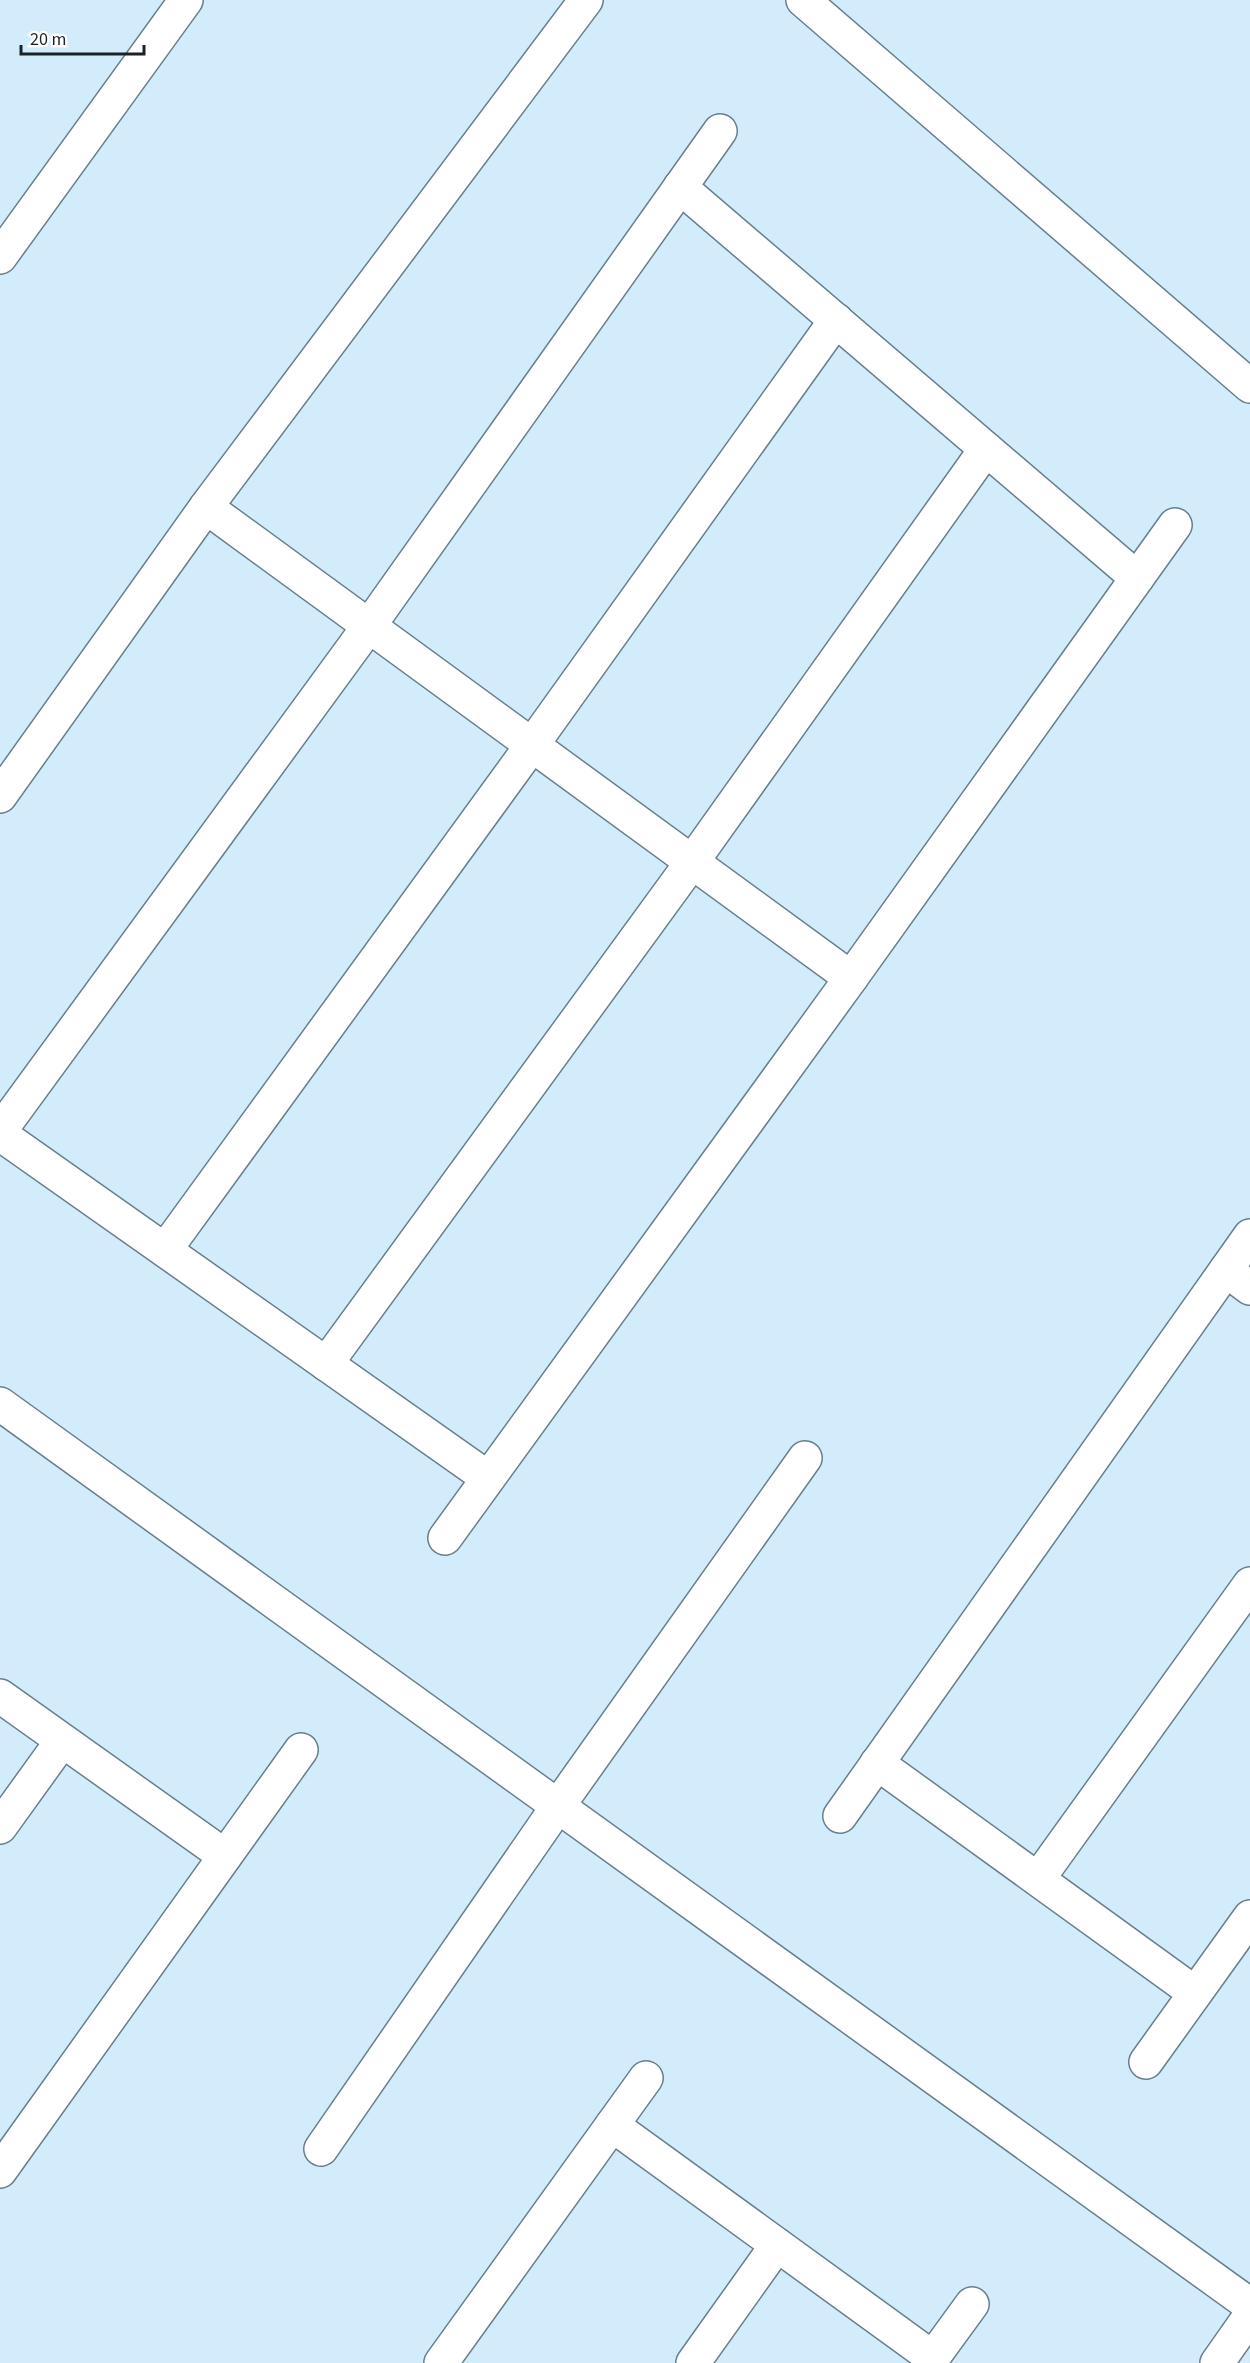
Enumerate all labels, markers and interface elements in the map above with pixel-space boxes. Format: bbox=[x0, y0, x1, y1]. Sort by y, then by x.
scale bar bbox=[21, 18, 144, 56]
text: 20 m bbox=[30, 27, 66, 52]

